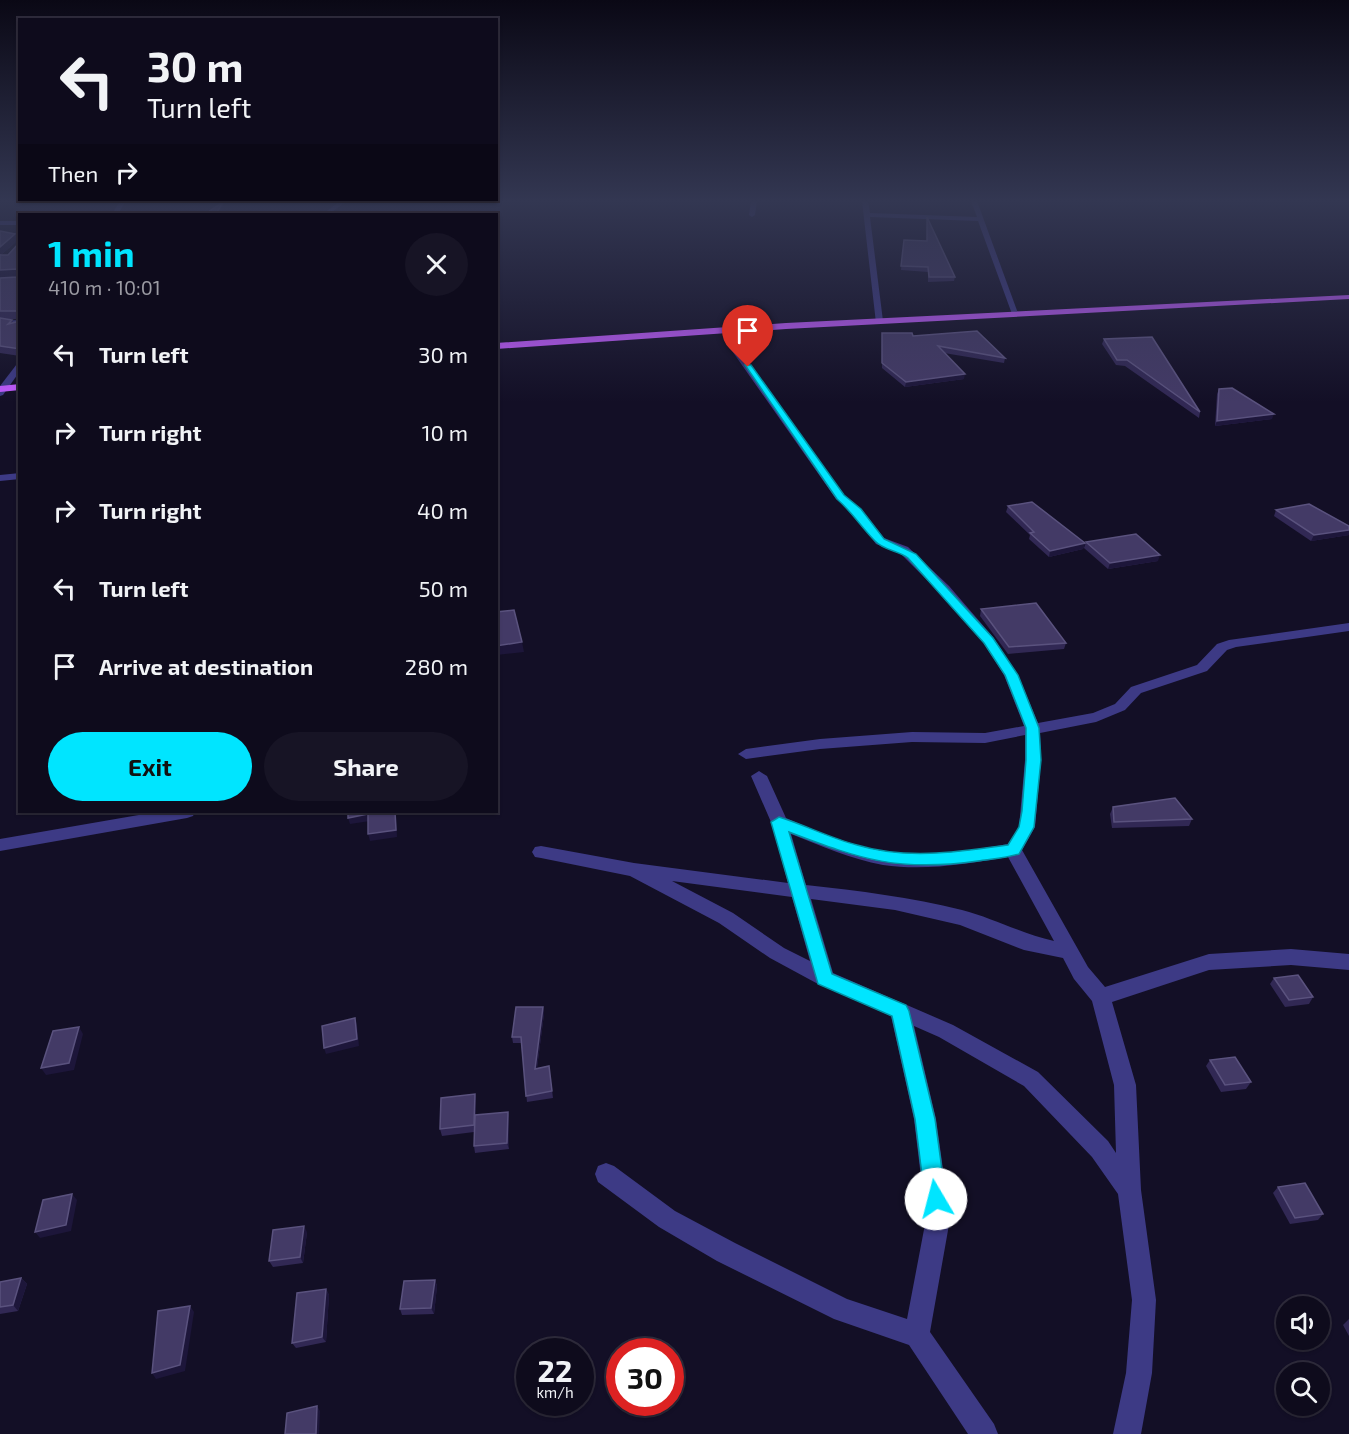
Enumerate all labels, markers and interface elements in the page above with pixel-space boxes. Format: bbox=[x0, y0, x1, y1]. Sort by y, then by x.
text: 30 m bbox=[147, 40, 243, 90]
icon: left bbox=[48, 42, 126, 120]
text: Turn left bbox=[147, 91, 251, 123]
icon: right bbox=[110, 156, 143, 189]
text: Then bbox=[48, 160, 98, 186]
text: 1 min bbox=[48, 231, 135, 274]
button: close bbox=[405, 233, 468, 296]
text: 410 m · 10:01 bbox=[48, 275, 161, 299]
pin bbox=[722, 305, 773, 367]
icon: arrive bbox=[731, 314, 764, 347]
icon: left bbox=[48, 338, 81, 371]
text: Turn left bbox=[99, 341, 188, 367]
text: 30 m bbox=[418, 341, 468, 367]
icon: right bbox=[48, 416, 81, 449]
text: Turn right bbox=[99, 419, 201, 445]
text: 10 m bbox=[422, 419, 468, 445]
icon: right bbox=[48, 494, 81, 527]
text: Turn right bbox=[99, 497, 201, 523]
text: 40 m bbox=[417, 497, 468, 523]
icon: left bbox=[48, 572, 81, 605]
text: Turn left bbox=[99, 575, 188, 601]
text: 50 m bbox=[419, 575, 468, 601]
icon: arrive bbox=[48, 650, 81, 683]
text: Arrive at destination bbox=[99, 653, 313, 679]
text: 280 m bbox=[405, 653, 468, 679]
button: Exit bbox=[48, 732, 252, 801]
button: Share bbox=[264, 732, 468, 801]
position arrow bbox=[904, 1167, 968, 1231]
map controls bbox=[1276, 1296, 1330, 1416]
button: sound bbox=[1276, 1296, 1330, 1350]
speed limit sign: 30 bbox=[606, 1338, 684, 1416]
text: 22 bbox=[538, 1352, 572, 1388]
button: search bbox=[1276, 1362, 1330, 1416]
text: km/h bbox=[536, 1383, 574, 1401]

